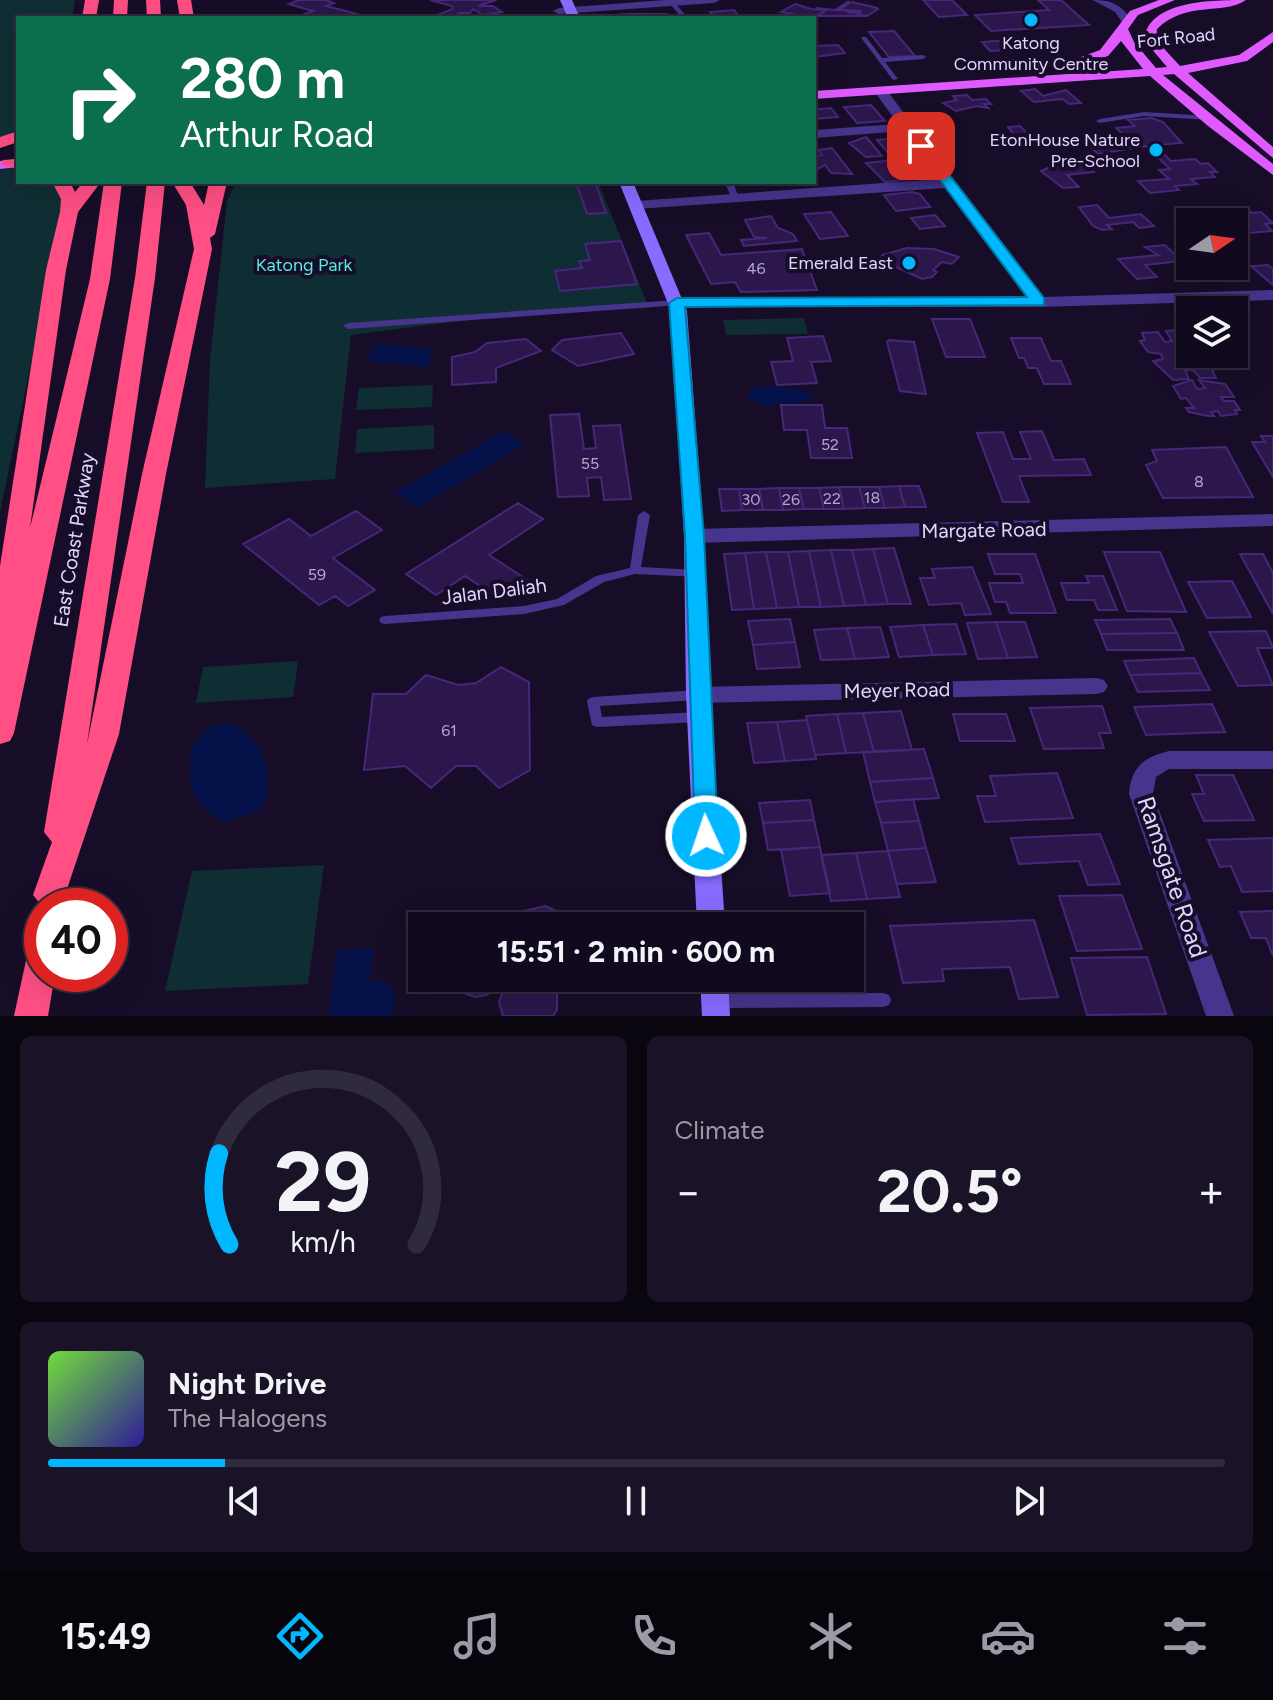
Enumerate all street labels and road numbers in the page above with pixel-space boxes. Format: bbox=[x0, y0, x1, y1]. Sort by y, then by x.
street label: Fort Road bbox=[1136, 23, 1216, 53]
street label: East Coast Parkway bbox=[48, 451, 100, 629]
street label: Margate Road bbox=[921, 517, 1047, 543]
street label: Jalan Daliah bbox=[440, 573, 548, 609]
street label: Meyer Road bbox=[844, 677, 950, 703]
street label: Ramsgate Road bbox=[1131, 792, 1214, 961]

